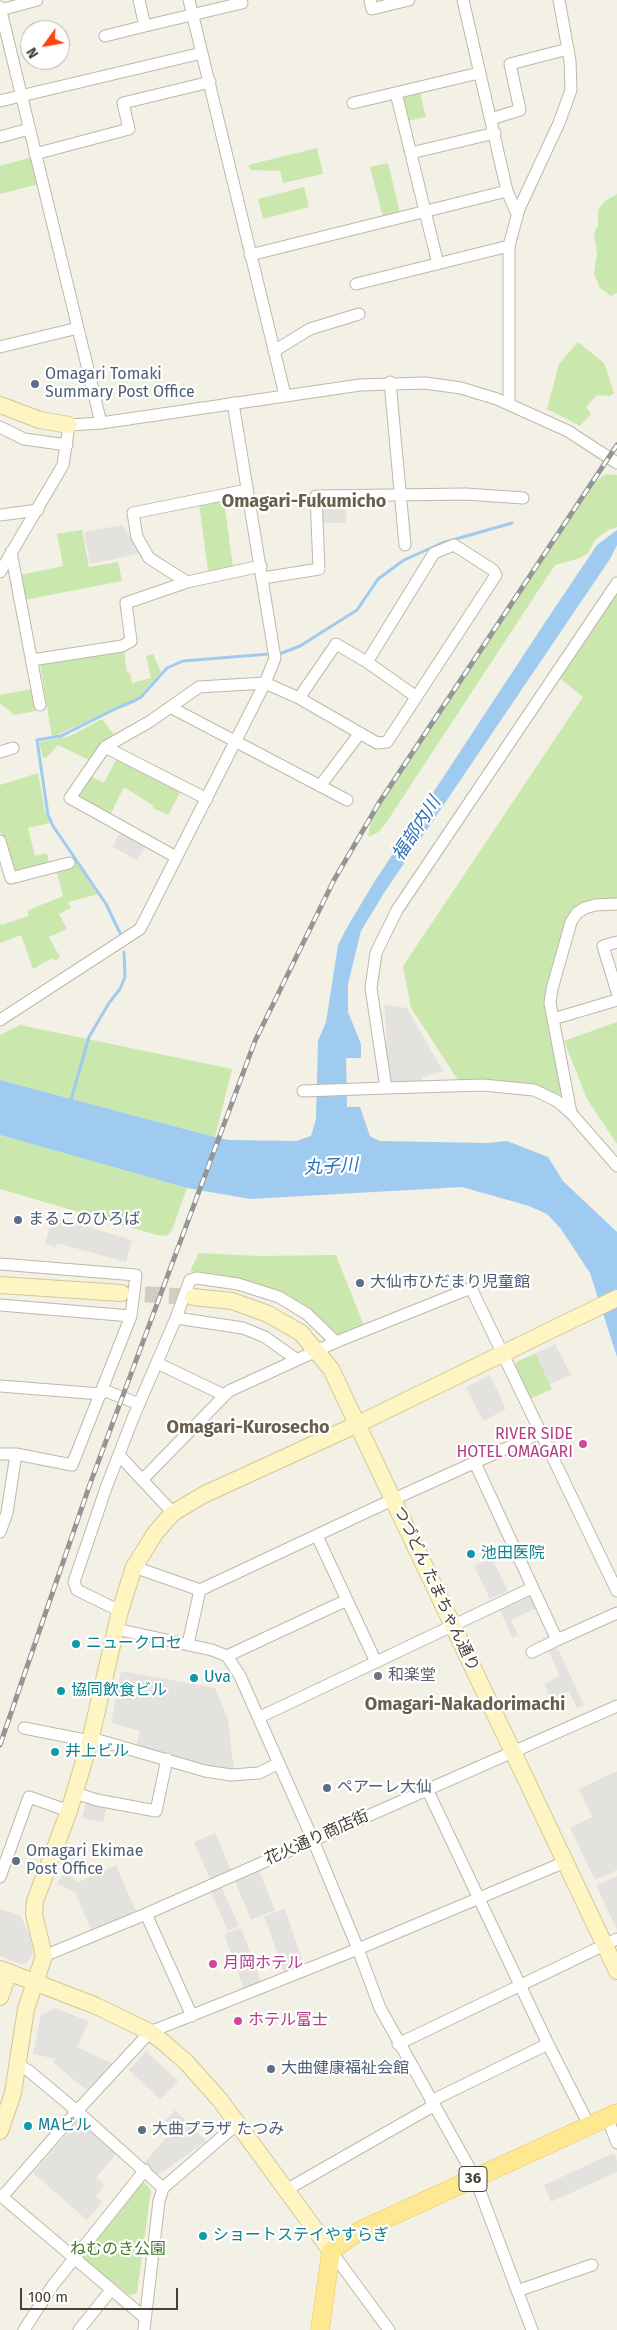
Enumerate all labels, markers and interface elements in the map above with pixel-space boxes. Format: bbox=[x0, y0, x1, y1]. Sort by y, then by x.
north arrow bbox=[20, 20, 70, 70]
text: N bbox=[23, 44, 42, 61]
place label: Omagari Tomaki Summary Post Office bbox=[45, 365, 195, 403]
marker: Omagari Tomaki Summary Post Office bbox=[29, 378, 41, 390]
district label: Omagari-Fukumicho bbox=[222, 491, 386, 513]
water label: 福部内川 bbox=[388, 793, 446, 865]
water label: 丸子川 bbox=[303, 1155, 359, 1179]
place label: まるこのひろば bbox=[28, 1210, 140, 1230]
marker: まるこのひろば bbox=[12, 1214, 24, 1226]
place label: 大仙市ひだまり児童館 bbox=[370, 1273, 530, 1293]
marker: 大仙市ひだまり児童館 bbox=[354, 1277, 366, 1289]
district label: Omagari-Kurosecho bbox=[166, 1417, 330, 1439]
place label: RIVER SIDE HOTEL OMAGARI bbox=[456, 1425, 573, 1463]
marker: RIVER SIDE HOTEL OMAGARI bbox=[577, 1438, 589, 1450]
street label: つづどん たまちゃん通り bbox=[389, 1503, 483, 1675]
place label: 池田医院 bbox=[481, 1544, 545, 1564]
marker: 池田医院 bbox=[465, 1548, 477, 1560]
place label: ニュークロセ bbox=[86, 1634, 182, 1654]
marker: ニュークロセ bbox=[70, 1638, 82, 1650]
place label: 和楽堂 bbox=[388, 1666, 436, 1686]
place label: Uva bbox=[204, 1668, 231, 1688]
marker: 和楽堂 bbox=[372, 1670, 384, 1682]
marker: Uva bbox=[188, 1672, 200, 1684]
place label: 協同飲食ビル bbox=[71, 1681, 167, 1701]
marker: 協同飲食ビル bbox=[55, 1685, 67, 1697]
district label: Omagari-Nakadorimachi bbox=[365, 1694, 565, 1716]
place label: 井上ビル bbox=[65, 1742, 129, 1762]
marker: 井上ビル bbox=[49, 1746, 61, 1758]
place label: ペアーレ大仙 bbox=[337, 1778, 432, 1798]
marker: ペアーレ大仙 bbox=[321, 1782, 333, 1794]
street label: 花火通り商店街 bbox=[262, 1806, 372, 1870]
place label: Omagari Ekimae Post Office bbox=[26, 1842, 143, 1880]
marker: Omagari Ekimae Post Office bbox=[10, 1855, 22, 1867]
place label: 月岡ホテル bbox=[223, 1954, 303, 1974]
marker: 月岡ホテル bbox=[207, 1958, 219, 1970]
place label: ホテル富士 bbox=[248, 2011, 328, 2031]
marker: ホテル富士 bbox=[232, 2015, 244, 2027]
place label: 大曲健康福祉会館 bbox=[281, 2059, 409, 2079]
marker: 大曲健康福祉会館 bbox=[265, 2063, 277, 2075]
place label: MAビル bbox=[38, 2116, 92, 2136]
marker: MAビル bbox=[22, 2120, 34, 2132]
place label: 大曲プラザ たつみ bbox=[152, 2120, 284, 2140]
marker: 大曲プラザ たつみ bbox=[136, 2124, 148, 2136]
road number: 36 bbox=[459, 2166, 487, 2192]
place label: ショートステイやすらぎ bbox=[213, 2226, 389, 2246]
marker: ショートステイやすらぎ bbox=[197, 2230, 209, 2242]
park label: ねむのき公園 bbox=[70, 2240, 166, 2260]
scale bar bbox=[22, 2278, 180, 2310]
text: 100 m bbox=[28, 2288, 68, 2306]

